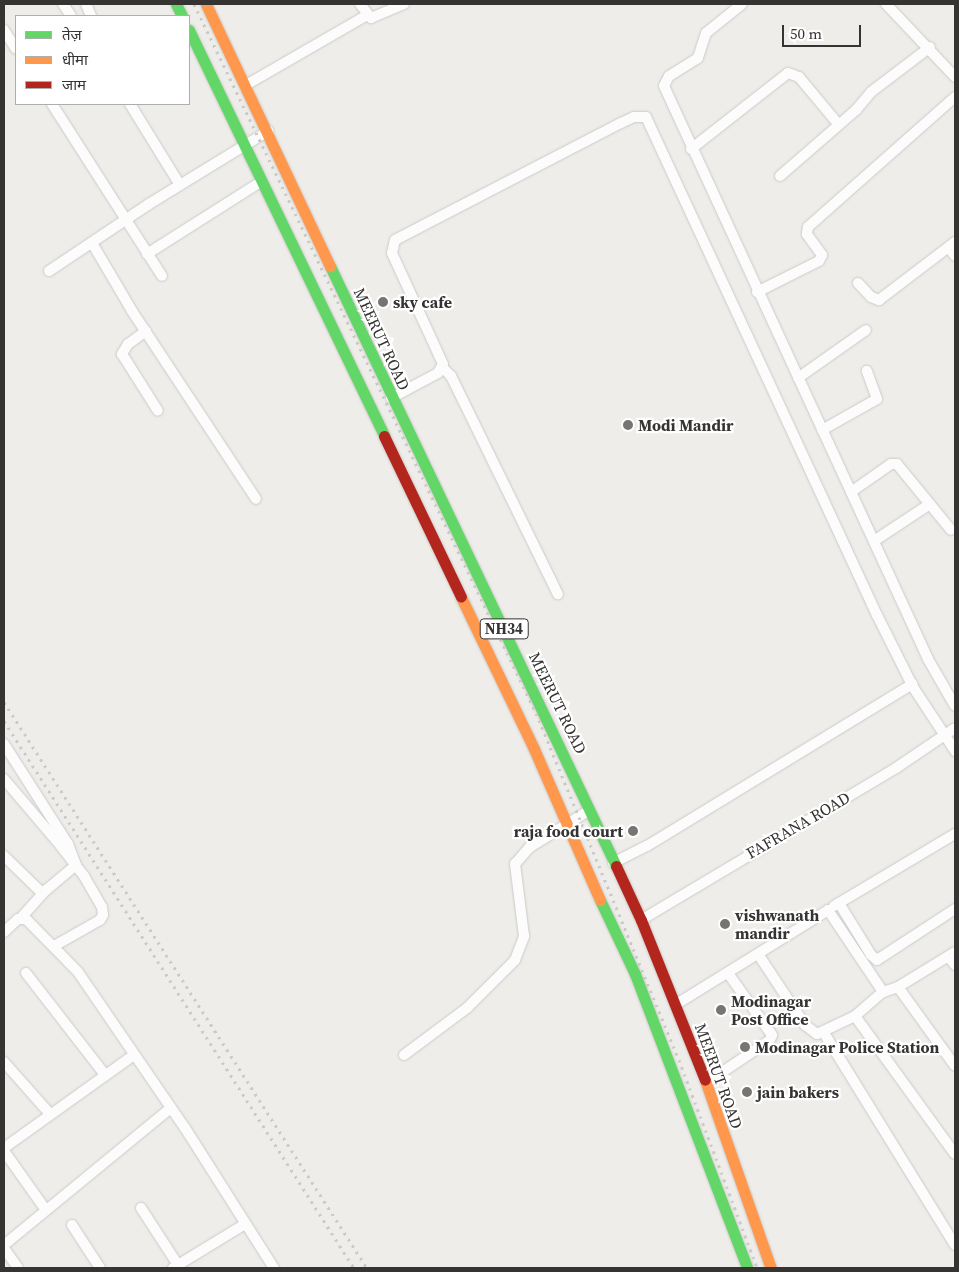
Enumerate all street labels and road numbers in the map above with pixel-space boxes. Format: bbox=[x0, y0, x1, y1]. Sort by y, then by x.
street label: MEERUT ROAD bbox=[350, 285, 414, 393]
road number: NH34 bbox=[479, 616, 529, 642]
street label: MEERUT ROAD bbox=[525, 649, 591, 757]
street label: FAFRANA ROAD bbox=[743, 787, 853, 863]
street label: MEERUT ROAD bbox=[691, 1021, 747, 1131]

